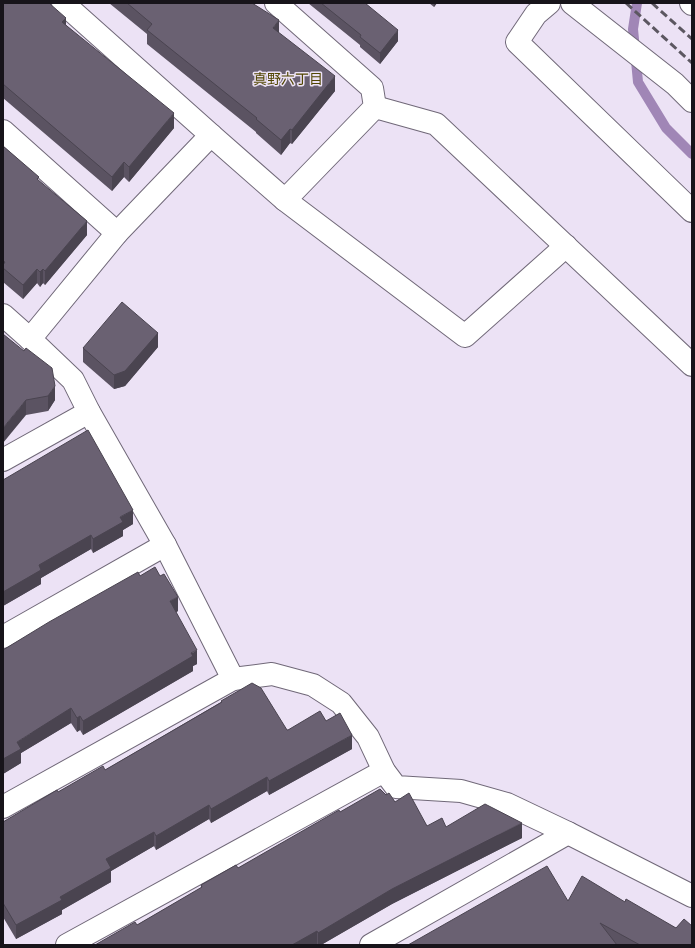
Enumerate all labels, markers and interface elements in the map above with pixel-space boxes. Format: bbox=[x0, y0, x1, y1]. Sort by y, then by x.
district label: 真野六丁目 bbox=[253, 69, 323, 88]

